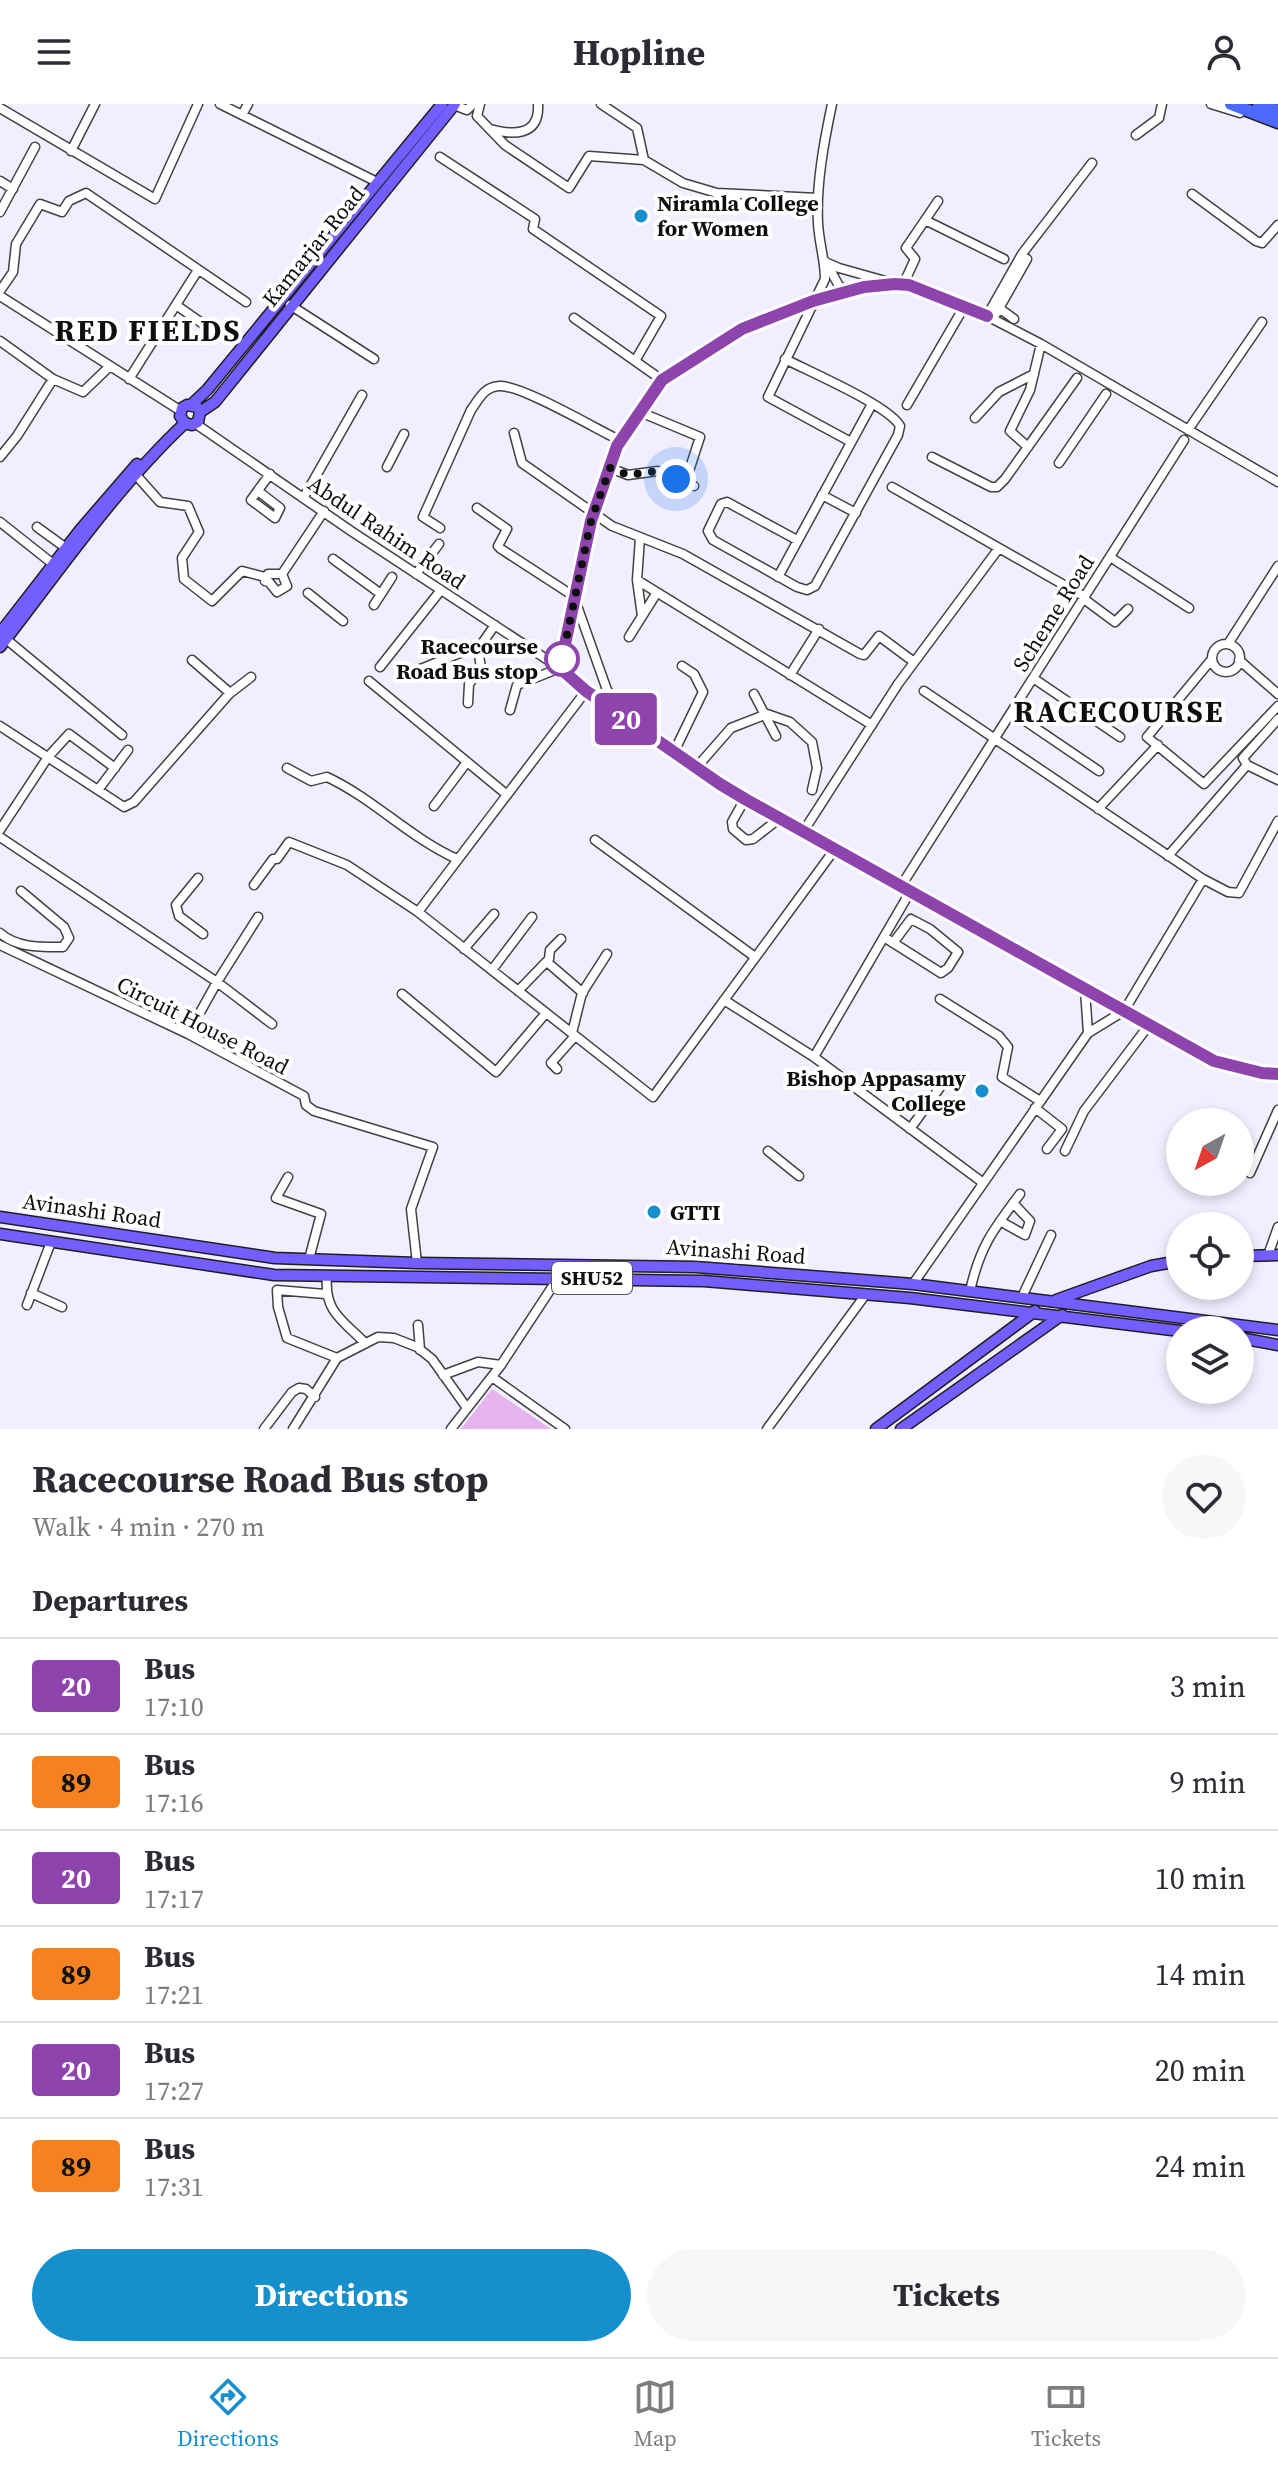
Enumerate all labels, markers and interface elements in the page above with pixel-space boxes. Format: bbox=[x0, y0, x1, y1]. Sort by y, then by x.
text: Hopline bbox=[573, 28, 705, 77]
icon: menu bbox=[32, 30, 76, 74]
icon: person bbox=[1202, 30, 1246, 74]
street label: Kamarjar Road bbox=[255, 179, 371, 313]
place label: Niramla College for Women bbox=[657, 188, 819, 243]
marker: Niramla College for Women bbox=[632, 207, 650, 225]
district label: RED FIELDS bbox=[54, 310, 242, 351]
your location bbox=[656, 459, 696, 499]
street label: Abdul Rahim Road bbox=[302, 468, 472, 596]
street label: Scheme Road bbox=[1005, 549, 1101, 677]
place label: Racecourse Road Bus stop bbox=[396, 631, 538, 686]
marker: Racecourse Road Bus stop bbox=[545, 642, 579, 676]
district label: RACECOURSE bbox=[1013, 691, 1225, 732]
line badge: 20 bbox=[590, 693, 662, 745]
text: 20 bbox=[611, 700, 641, 738]
street label: Circuit House Road bbox=[112, 969, 295, 1082]
place label: Bishop Appasamy College bbox=[786, 1063, 966, 1118]
marker: Bishop Appasamy College bbox=[973, 1082, 991, 1100]
north arrow bbox=[1166, 1108, 1254, 1196]
map controls bbox=[1166, 1108, 1254, 1404]
street label: Avinashi Road bbox=[21, 1185, 164, 1235]
place label: GTTI bbox=[670, 1197, 721, 1227]
marker: GTTI bbox=[645, 1203, 663, 1221]
button: locate bbox=[1166, 1212, 1254, 1300]
street label: Avinashi Road bbox=[665, 1231, 807, 1271]
road number: SHU52 bbox=[552, 1262, 632, 1294]
button: layers bbox=[1166, 1316, 1254, 1404]
text: Racecourse Road Bus stop bbox=[32, 1453, 488, 1505]
button: heart bbox=[1162, 1455, 1246, 1539]
text: Walk · 4 min · 270 m bbox=[32, 1509, 265, 1545]
text: Departures bbox=[32, 1580, 188, 1621]
text: Bus bbox=[144, 1648, 195, 1689]
text: 3 min bbox=[1170, 1666, 1246, 1707]
text: 20 bbox=[61, 1667, 91, 1705]
text: 17:10 bbox=[144, 1689, 204, 1725]
text: Bus bbox=[144, 1744, 195, 1785]
text: 9 min bbox=[1170, 1762, 1246, 1803]
text: 89 bbox=[61, 1763, 91, 1801]
text: 17:16 bbox=[144, 1785, 204, 1821]
text: Bus bbox=[144, 1840, 195, 1881]
text: 10 min bbox=[1155, 1858, 1246, 1899]
text: 20 bbox=[61, 1859, 91, 1897]
text: 17:17 bbox=[144, 1881, 204, 1917]
text: Bus bbox=[144, 1936, 195, 1977]
text: 14 min bbox=[1155, 1954, 1246, 1995]
text: 89 bbox=[61, 1955, 91, 1993]
text: 17:21 bbox=[144, 1977, 204, 2013]
text: Bus bbox=[144, 2032, 195, 2073]
text: 20 min bbox=[1155, 2050, 1246, 2091]
text: 20 bbox=[61, 2051, 91, 2089]
text: 17:27 bbox=[144, 2073, 204, 2109]
text: Bus bbox=[144, 2128, 195, 2169]
text: 24 min bbox=[1155, 2146, 1246, 2187]
text: 89 bbox=[61, 2147, 91, 2185]
text: 17:31 bbox=[144, 2169, 204, 2205]
button: Directions bbox=[32, 2249, 631, 2341]
button: Tickets bbox=[647, 2249, 1246, 2341]
tab: Directions bbox=[177, 2375, 279, 2453]
tab: Map bbox=[633, 2375, 677, 2453]
tab: Tickets bbox=[1031, 2375, 1101, 2453]

